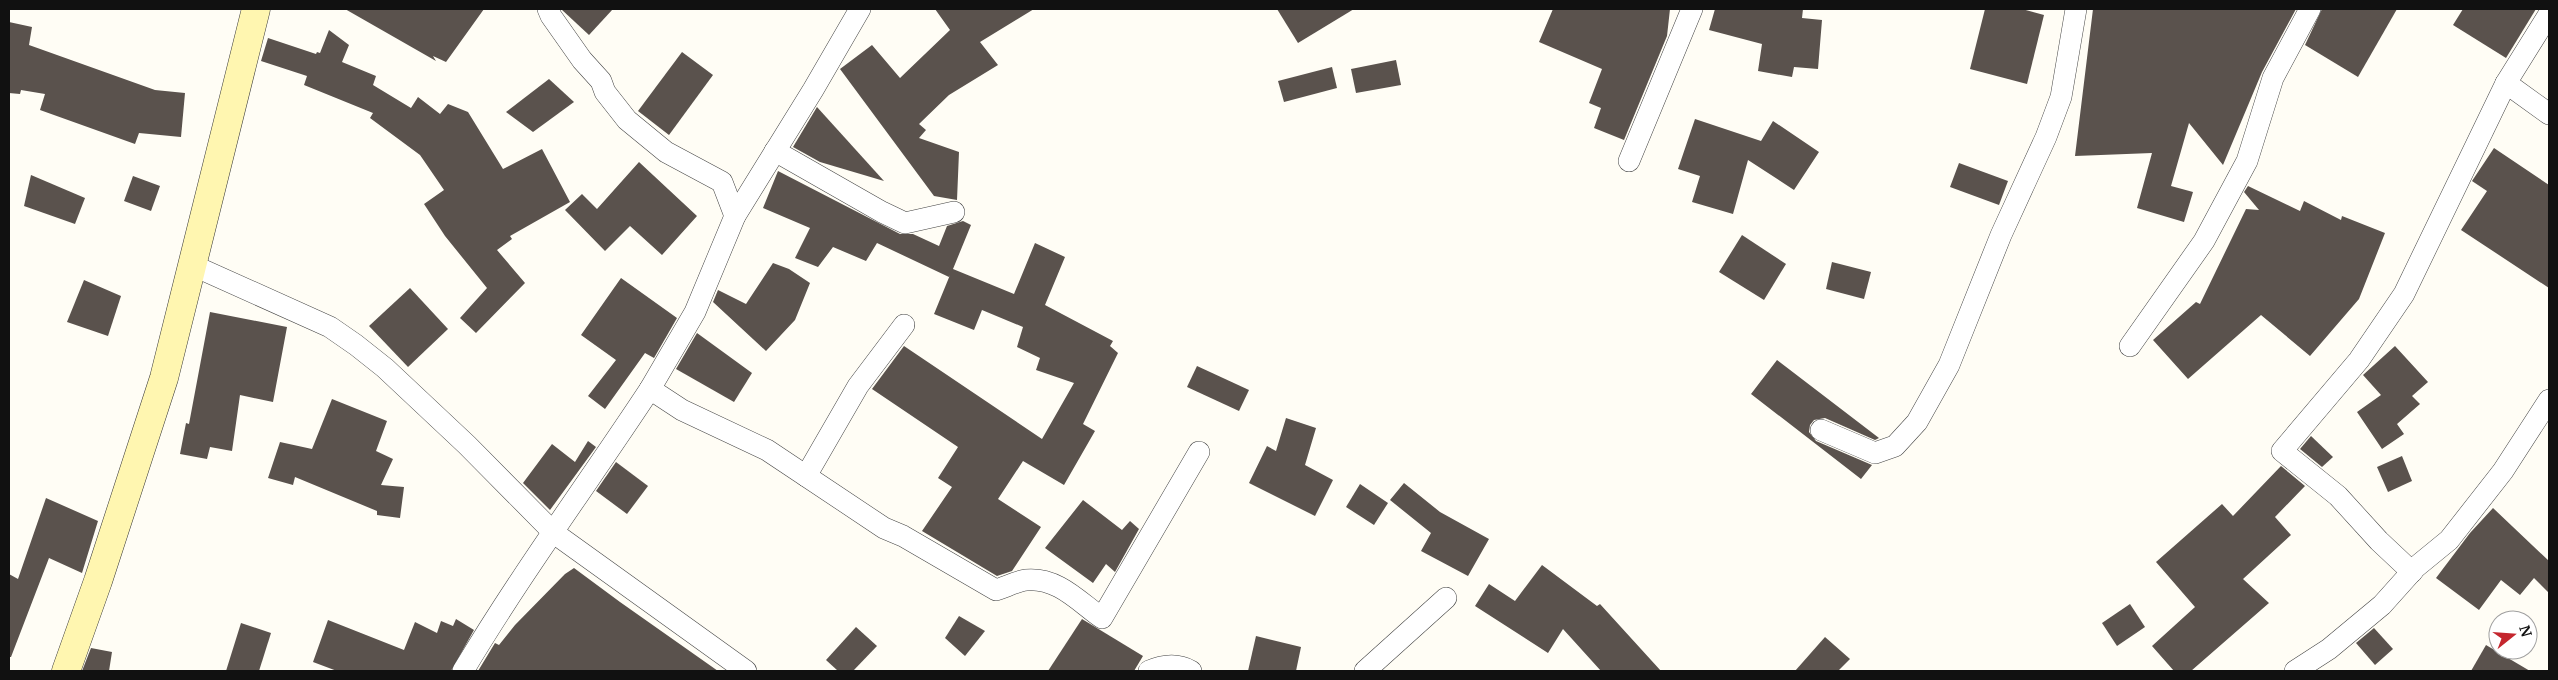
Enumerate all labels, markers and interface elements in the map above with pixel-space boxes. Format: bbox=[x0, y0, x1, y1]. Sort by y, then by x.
north arrow bbox=[2488, 610, 2538, 660]
text: N bbox=[2515, 623, 2536, 639]

